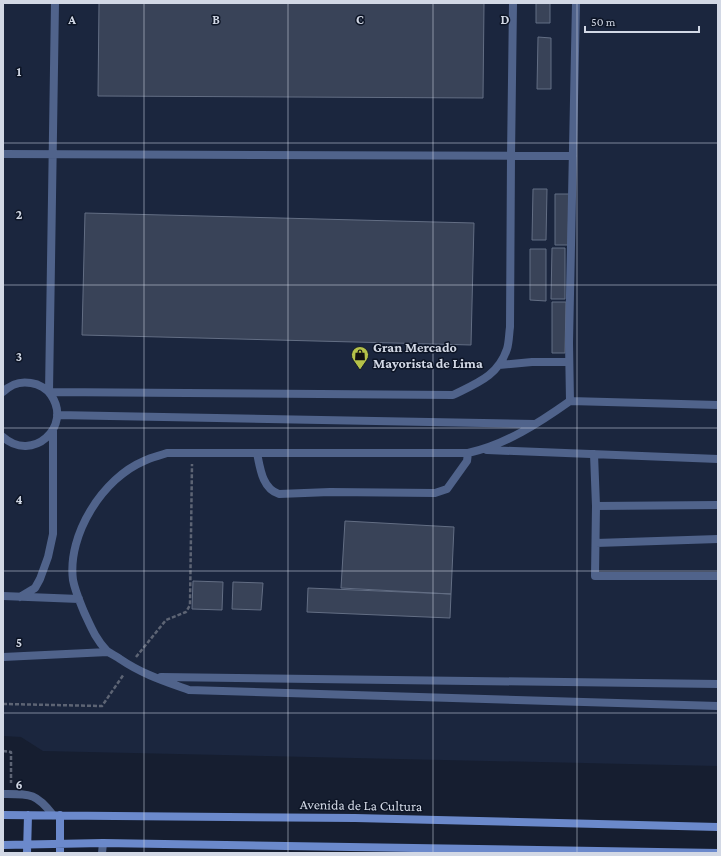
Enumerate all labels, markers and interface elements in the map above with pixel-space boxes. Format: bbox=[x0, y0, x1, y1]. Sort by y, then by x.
scale bar bbox=[585, 8, 699, 34]
text: A bbox=[67, 12, 76, 27]
text: B bbox=[212, 12, 220, 27]
text: C bbox=[356, 12, 364, 27]
text: D bbox=[501, 12, 510, 27]
text: 50 m bbox=[591, 15, 616, 29]
text: 1 bbox=[17, 64, 22, 79]
text: 2 bbox=[16, 207, 23, 222]
place label: Gran Mercado Mayorista de Lima bbox=[373, 339, 483, 371]
shop icon: Gran Mercado Mayorista de Lima bbox=[350, 345, 370, 370]
text: 3 bbox=[16, 349, 22, 364]
text: 4 bbox=[15, 492, 23, 507]
text: 5 bbox=[16, 635, 22, 650]
text: 6 bbox=[15, 777, 23, 792]
street label: Avenida de La Cultura bbox=[300, 796, 423, 814]

